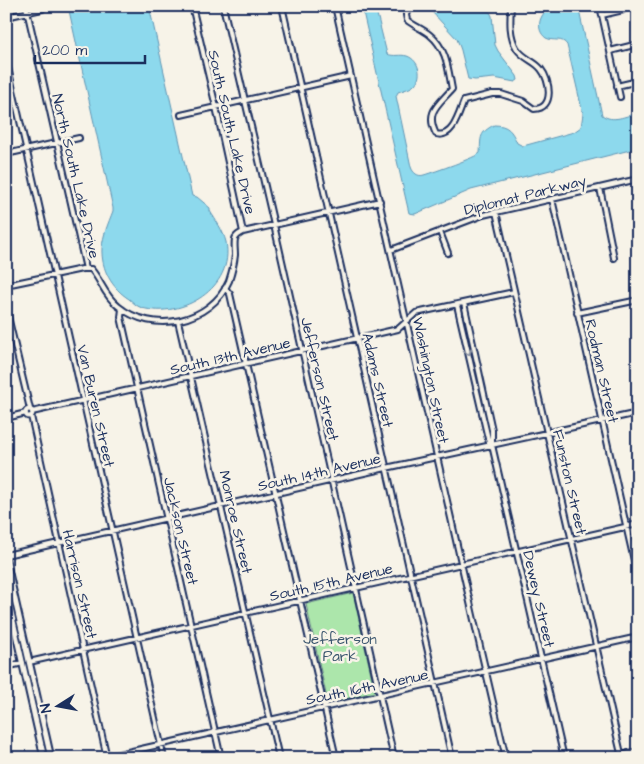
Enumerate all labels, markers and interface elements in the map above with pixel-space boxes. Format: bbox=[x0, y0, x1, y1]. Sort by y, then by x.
scale bar bbox=[35, 32, 145, 64]
text: 200 m bbox=[42, 40, 88, 61]
street label: South South Lake Drive bbox=[202, 48, 261, 216]
street label: North South Lake Drive bbox=[46, 92, 105, 260]
street label: Diplomat Parkway bbox=[462, 170, 589, 222]
street label: Jefferson Street bbox=[295, 315, 344, 443]
street label: Washington Street bbox=[406, 315, 454, 445]
street label: Rodman Street bbox=[579, 317, 624, 425]
street label: Adams Street bbox=[356, 331, 399, 429]
street label: South 13th Avenue bbox=[168, 332, 292, 381]
street label: Van Buren Street bbox=[71, 343, 120, 469]
one-way arrow bbox=[462, 348, 473, 357]
street label: Funston Street bbox=[547, 427, 592, 537]
street label: South 14th Avenue bbox=[256, 448, 383, 497]
street label: Monroe Street bbox=[213, 468, 258, 576]
street label: Jackson Street bbox=[158, 475, 203, 587]
street label: Harrison Street bbox=[57, 528, 102, 641]
street label: Dewey Street bbox=[516, 549, 560, 650]
street label: South 15th Avenue bbox=[267, 558, 395, 607]
park label: Jefferson Park bbox=[303, 629, 377, 667]
street label: South 16th Avenue bbox=[304, 664, 430, 711]
north arrow bbox=[32, 682, 82, 732]
text: N bbox=[36, 702, 57, 715]

